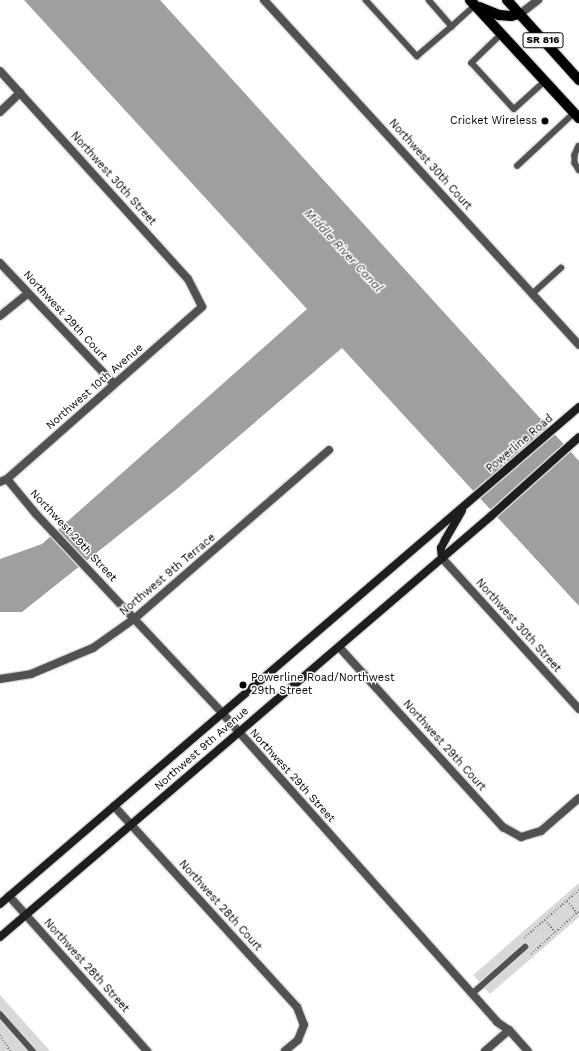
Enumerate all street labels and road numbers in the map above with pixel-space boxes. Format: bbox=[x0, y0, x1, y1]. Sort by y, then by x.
road number: SR 816 bbox=[522, 32, 564, 48]
street label: Northwest 30th Court bbox=[386, 117, 474, 213]
street label: Northwest 30th Street bbox=[68, 130, 158, 228]
street label: Northwest 29th Court bbox=[20, 268, 110, 364]
street label: Northwest 10th Avenue bbox=[44, 341, 146, 433]
street label: Powerline Road bbox=[484, 412, 556, 476]
street label: Northwest 29th Street bbox=[27, 487, 119, 585]
street label: Northwest 9th Terrace bbox=[117, 531, 219, 619]
street label: Northwest 30th Street bbox=[473, 577, 563, 675]
street label: Northwest 29th Court bbox=[400, 698, 488, 794]
street label: Northwest 9th Avenue bbox=[152, 705, 252, 793]
street label: Northwest 29th Street bbox=[247, 727, 337, 825]
street label: Northwest 28th Court bbox=[176, 858, 264, 954]
street label: Northwest 28th Street bbox=[41, 917, 131, 1015]

